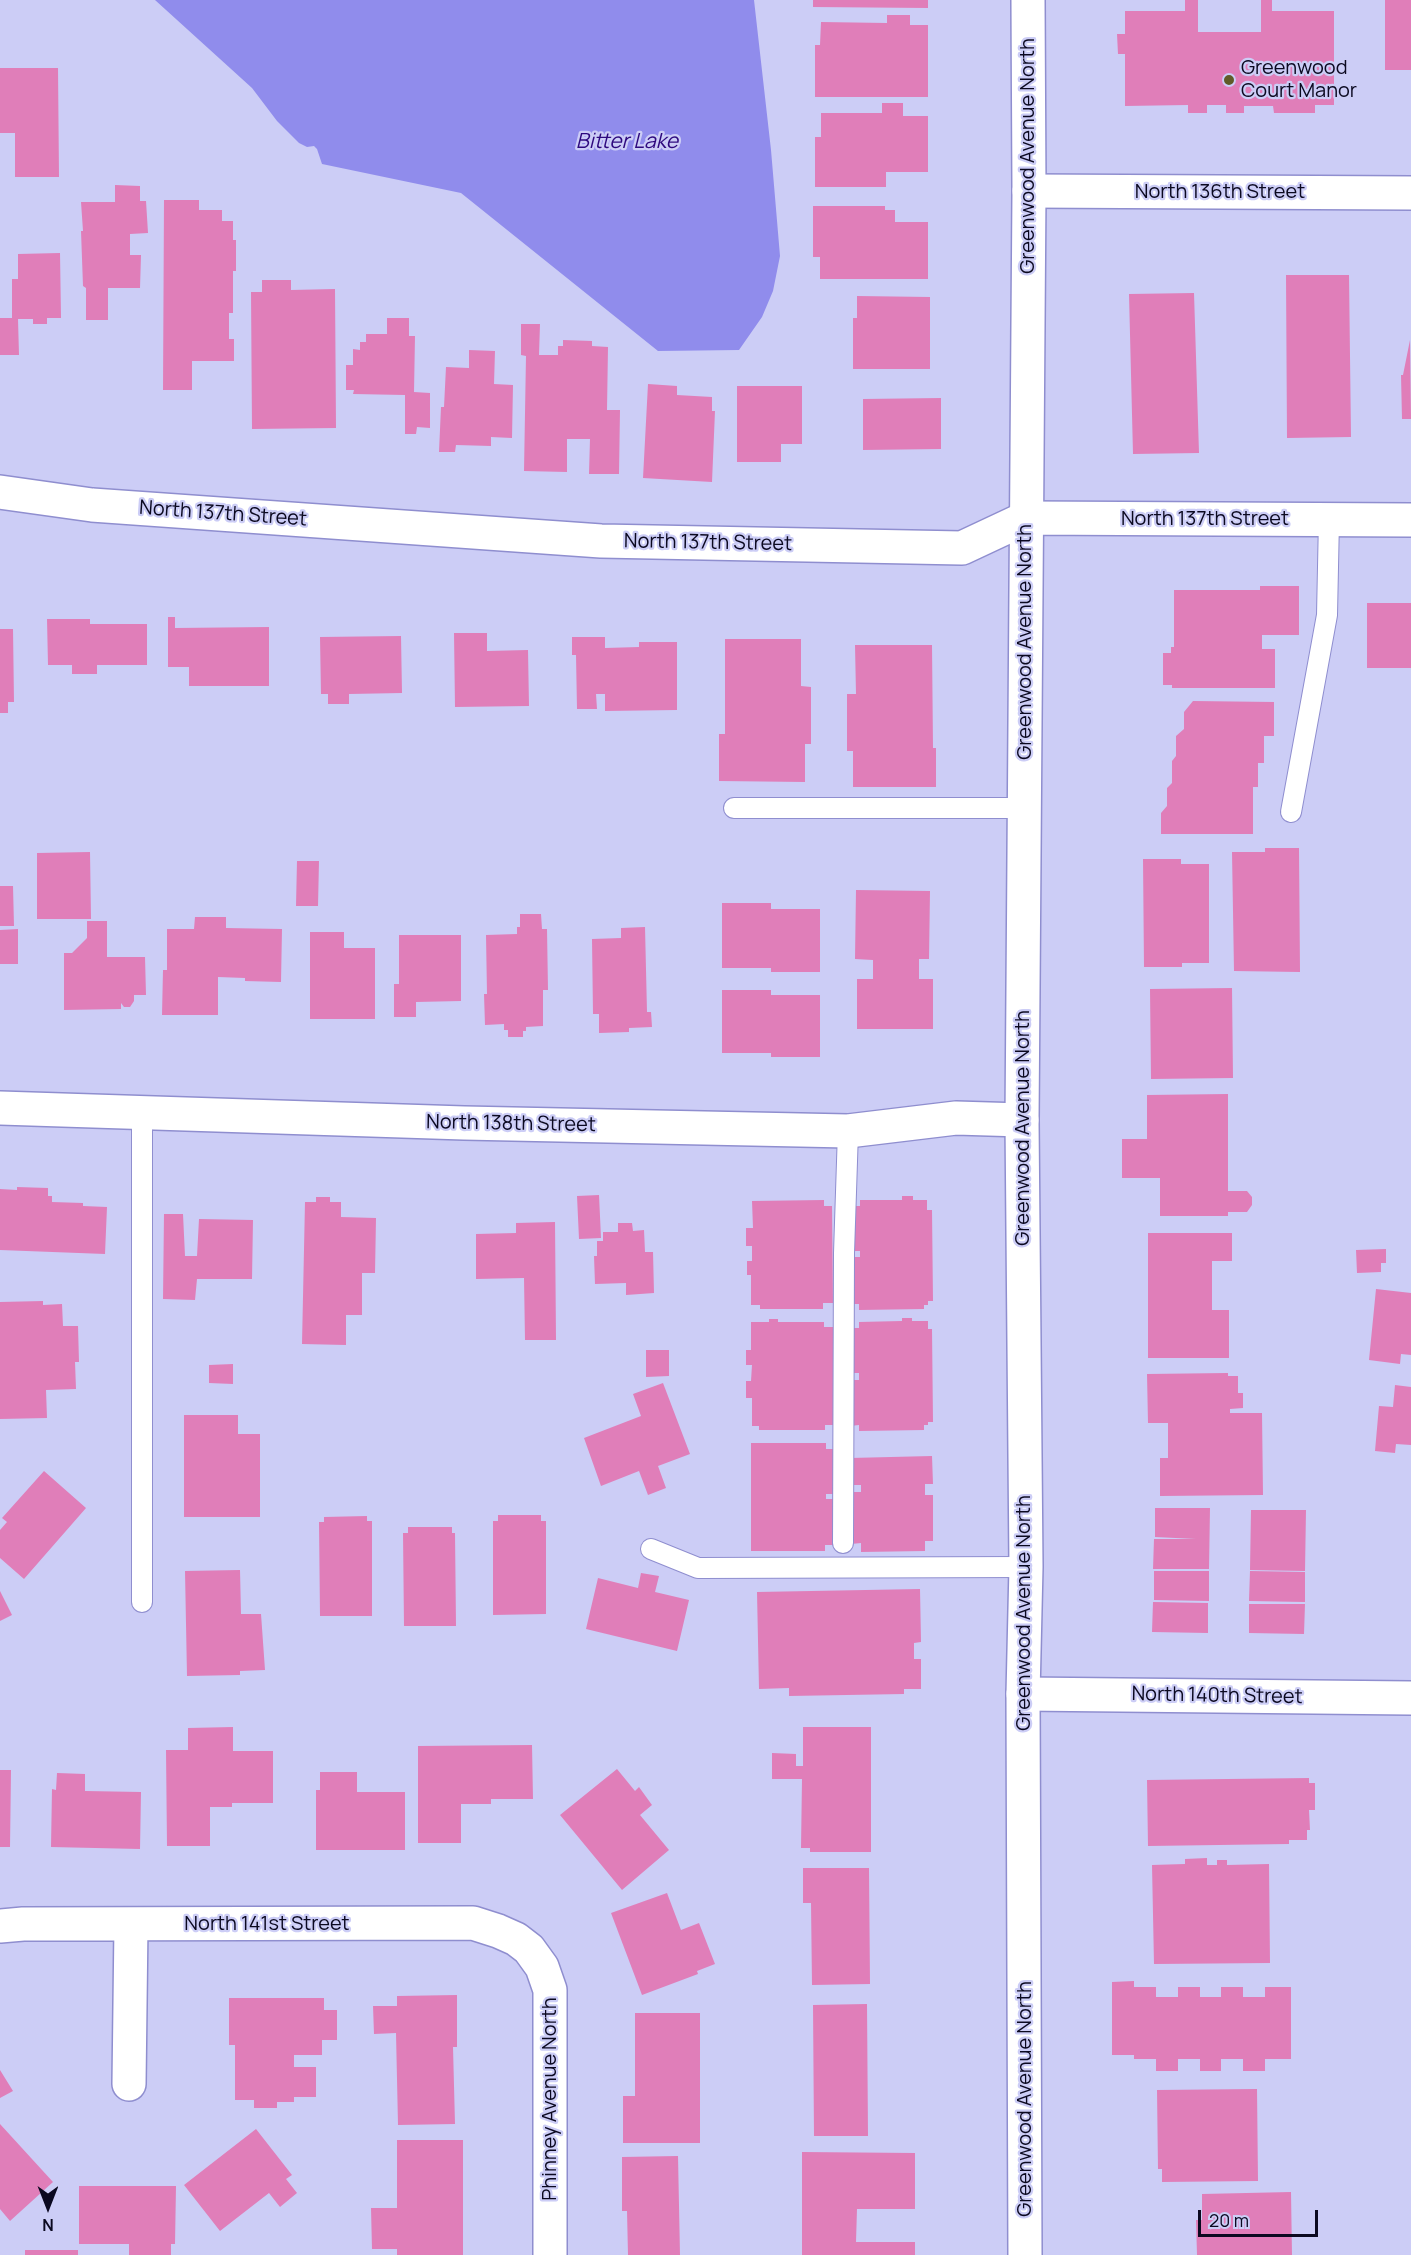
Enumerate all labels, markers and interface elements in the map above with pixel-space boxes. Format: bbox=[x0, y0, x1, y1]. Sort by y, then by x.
street label: Greenwood Avenue North bbox=[1016, 38, 1040, 274]
place label: Greenwood Court Manor bbox=[1241, 56, 1357, 103]
marker: Greenwood Court Manor bbox=[1222, 73, 1236, 87]
water label: Bitter Lake bbox=[576, 129, 678, 155]
street label: North 136th Street bbox=[1135, 180, 1305, 204]
street label: North 137th Street bbox=[138, 496, 308, 532]
street label: North 137th Street bbox=[1121, 507, 1289, 531]
street label: Greenwood Avenue North bbox=[1013, 524, 1037, 760]
street label: North 137th Street bbox=[624, 530, 792, 556]
street label: Greenwood Avenue North bbox=[1011, 1010, 1035, 1246]
street label: North 138th Street bbox=[426, 1111, 596, 1137]
street label: Greenwood Avenue North bbox=[1012, 1495, 1036, 1731]
street label: North 140th Street bbox=[1131, 1683, 1303, 1709]
street label: North 141st Street bbox=[184, 1912, 350, 1936]
street label: Greenwood Avenue North bbox=[1013, 1981, 1037, 2217]
street label: Phinney Avenue North bbox=[538, 1997, 562, 2201]
north arrow bbox=[18, 2177, 78, 2237]
scale bar bbox=[1201, 2198, 1321, 2236]
text: 20 m bbox=[1209, 2208, 1249, 2232]
text: N bbox=[42, 2214, 54, 2236]

